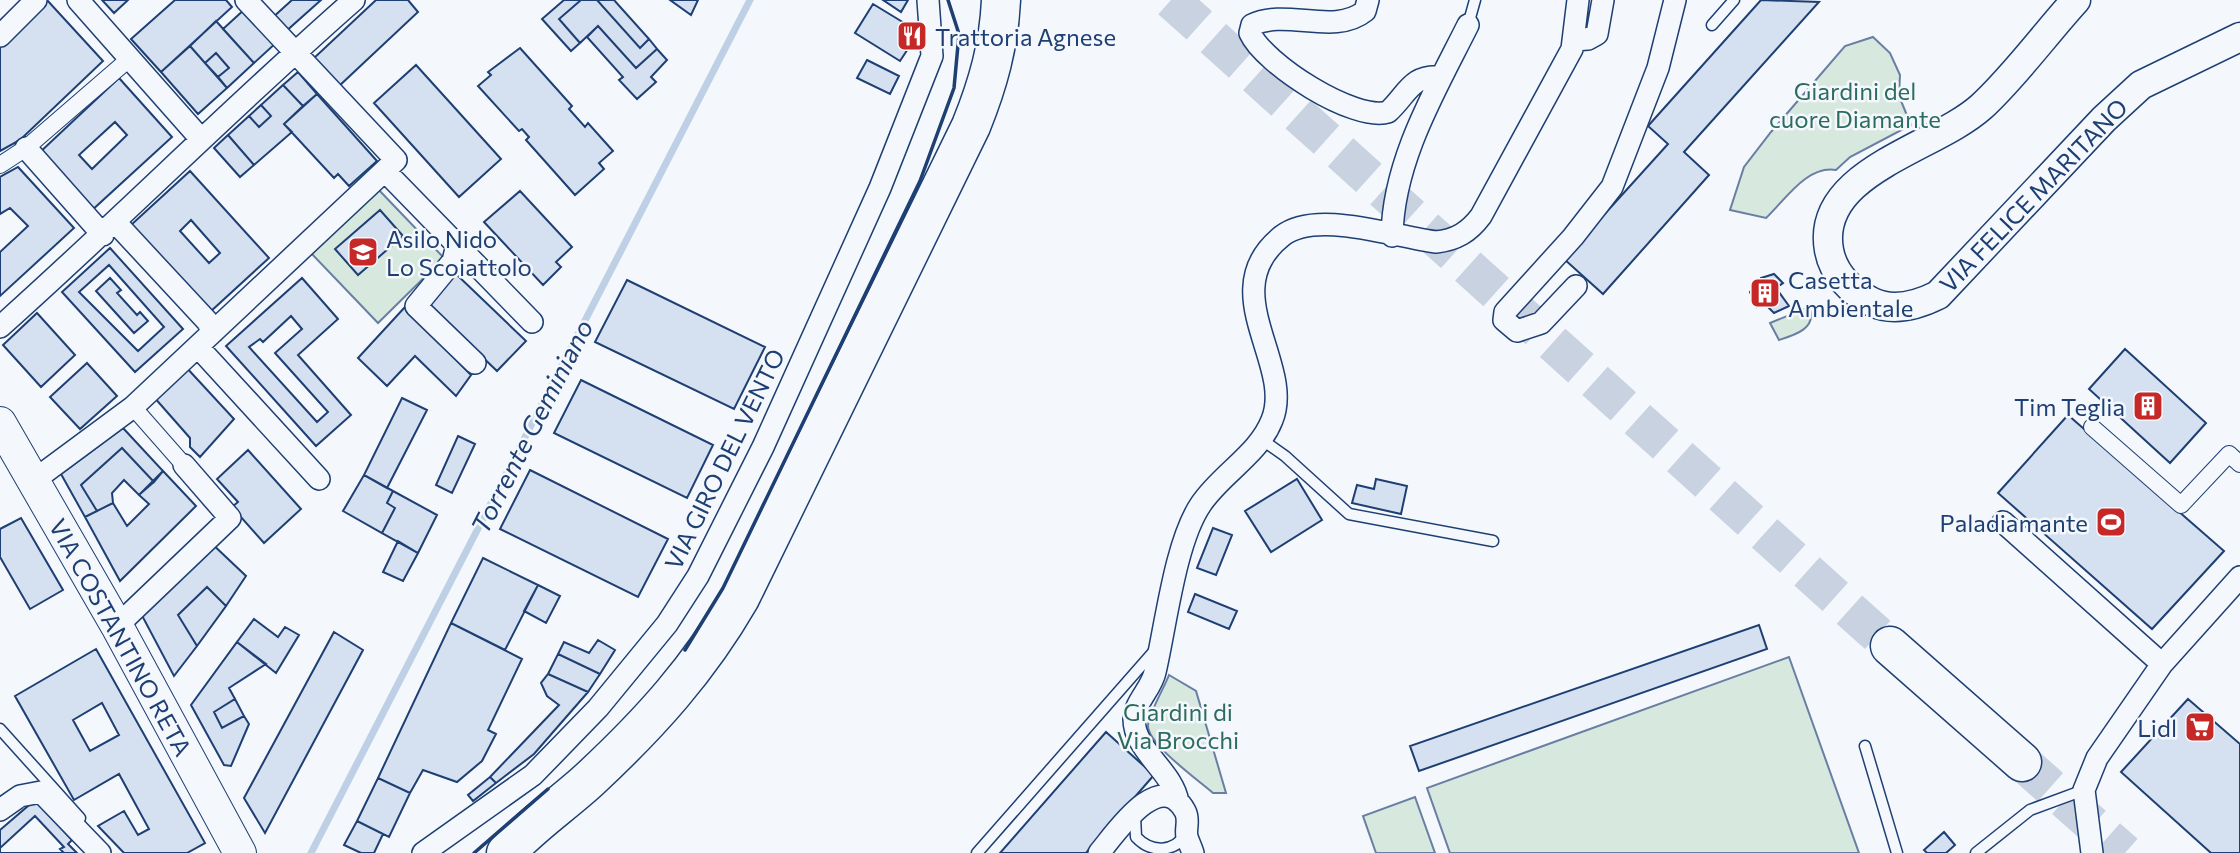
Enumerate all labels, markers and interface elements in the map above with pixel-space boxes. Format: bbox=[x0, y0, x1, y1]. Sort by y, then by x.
restaurant icon: Trattoria Agnese bbox=[895, 19, 929, 53]
place label: Trattoria Agnese bbox=[935, 22, 1116, 51]
park label: Giardini del cuore Diamante bbox=[1769, 76, 1941, 133]
street label: VIA FELICE MARITANO bbox=[1933, 92, 2133, 298]
place label: Asilo Nido Lo Scoiattolo bbox=[386, 224, 532, 281]
school or university icon: Asilo Nido Lo Scoiattolo bbox=[346, 235, 380, 269]
place label: Casetta Ambientale bbox=[1788, 265, 1913, 322]
building icon: Casetta Ambientale bbox=[1748, 276, 1782, 310]
water label: Torrente Geminiano bbox=[464, 314, 598, 538]
street label: VIA GIRO DEL VENTO bbox=[658, 344, 790, 574]
building icon: Tim Teglia bbox=[2131, 389, 2165, 423]
place label: Tim Teglia bbox=[2014, 392, 2125, 421]
sports icon: Paladiamante bbox=[2094, 505, 2128, 539]
place label: Paladiamante bbox=[1940, 508, 2088, 537]
street label: VIA COSTANTINO RETA bbox=[44, 513, 198, 761]
park label: Giardini di Via Brocchi bbox=[1117, 697, 1239, 754]
supermarket icon: Lidl bbox=[2183, 710, 2217, 744]
place label: Lidl bbox=[2137, 713, 2177, 742]

